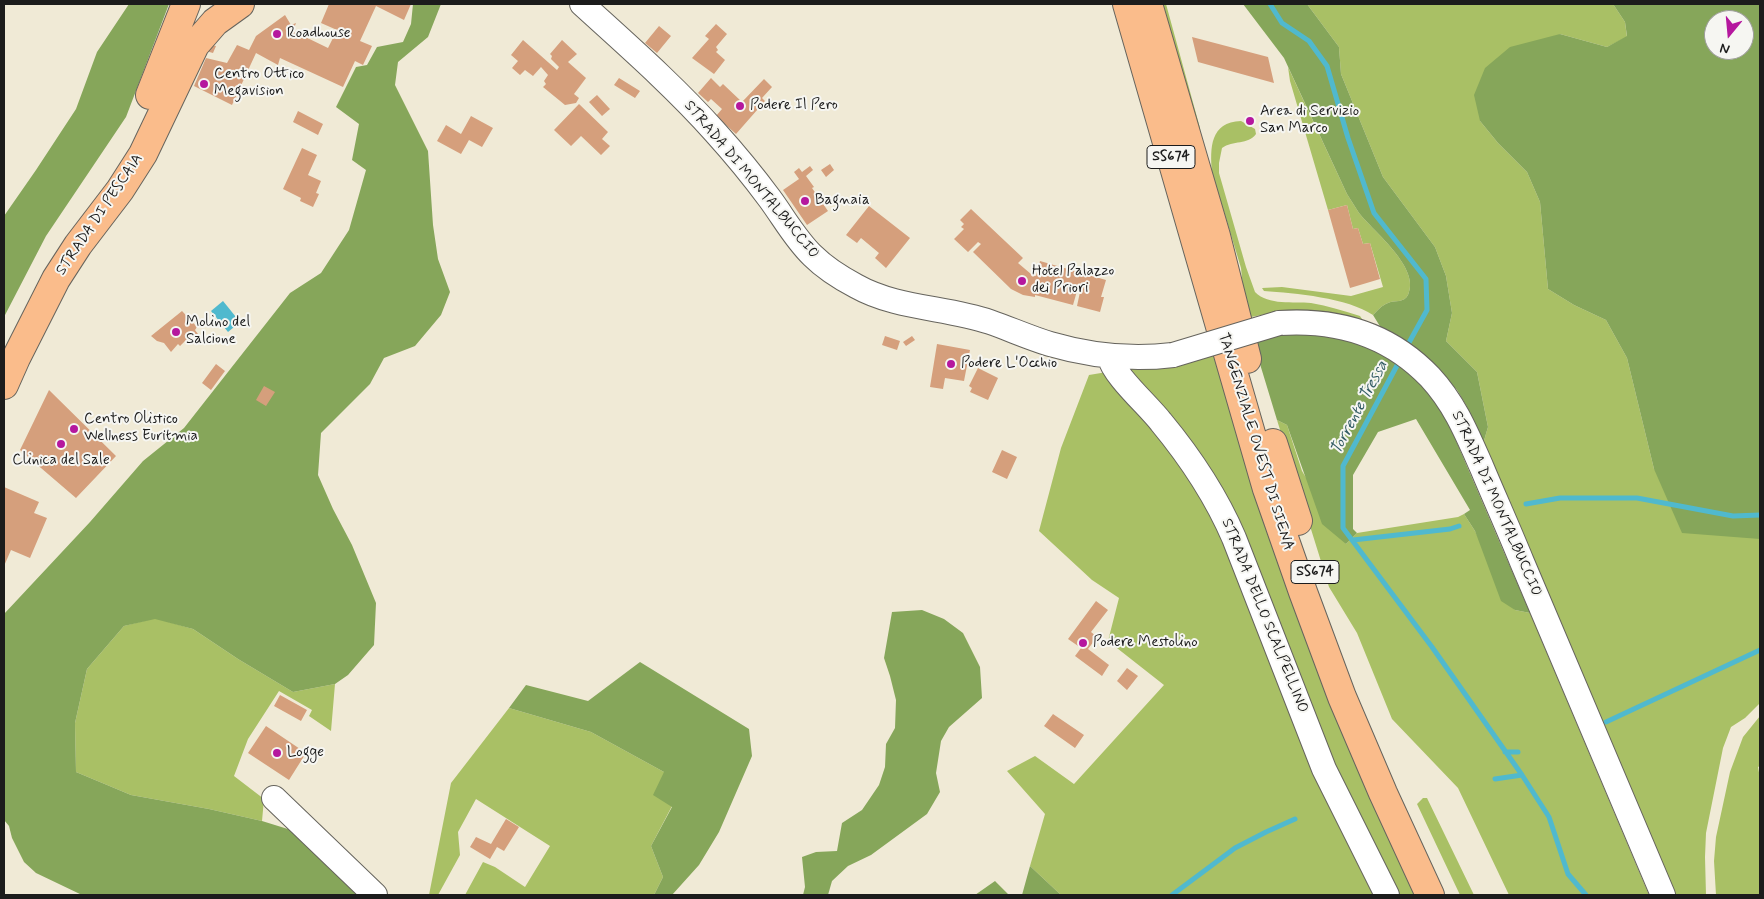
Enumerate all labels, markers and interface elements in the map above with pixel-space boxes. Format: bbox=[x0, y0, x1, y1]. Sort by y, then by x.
north arrow bbox=[1704, 10, 1754, 60]
place label: Roadhouse bbox=[287, 25, 351, 43]
marker: Roadhouse bbox=[271, 28, 283, 40]
text: N bbox=[1718, 38, 1732, 58]
place label: Centro Ottico Megavision bbox=[214, 66, 304, 101]
marker: Centro Ottico Megavision bbox=[198, 78, 210, 90]
street label: STRADA DI MONTALBUCCIO bbox=[680, 97, 822, 263]
place label: Podere Il Pero bbox=[750, 97, 838, 115]
marker: Podere Il Pero bbox=[734, 100, 746, 112]
place label: Area di Servizio San Marco bbox=[1260, 103, 1359, 138]
marker: Area di Servizio San Marco bbox=[1244, 115, 1256, 127]
road number: SS674 bbox=[1147, 146, 1195, 168]
street label: STRADA DI PESCAIA bbox=[53, 151, 147, 279]
place label: Bagnaia bbox=[815, 192, 870, 210]
marker: Bagnaia bbox=[799, 195, 811, 207]
place label: Hotel Palazzo dei Priori bbox=[1032, 263, 1114, 298]
marker: Hotel Palazzo dei Priori bbox=[1016, 275, 1028, 287]
place label: Molino del Salcione bbox=[186, 314, 250, 349]
marker: Molino del Salcione bbox=[170, 326, 182, 338]
street label: TANGENZIALE OVEST DI SIENA bbox=[1213, 331, 1297, 553]
place label: Podere L'Occhio bbox=[961, 355, 1057, 373]
marker: Podere L'Occhio bbox=[945, 358, 957, 370]
water label: Torrente Tressa bbox=[1327, 358, 1393, 458]
street label: STRADA DI MONTALBUCCIO bbox=[1447, 409, 1545, 599]
place label: Centro Olistico Wellness Euritmia bbox=[84, 411, 198, 446]
marker: Centro Olistico Wellness Euritmia bbox=[68, 423, 80, 435]
marker: Clinica del Sale bbox=[55, 438, 67, 450]
place label: Clinica del Sale bbox=[12, 452, 110, 470]
street label: STRADA DELLO SCALPELLINO bbox=[1217, 516, 1311, 716]
road number: SS674 bbox=[1291, 560, 1339, 584]
place label: Podere Mestolino bbox=[1093, 634, 1198, 652]
marker: Podere Mestolino bbox=[1077, 637, 1089, 649]
place label: Logge bbox=[287, 744, 324, 762]
marker: Logge bbox=[271, 747, 283, 759]

